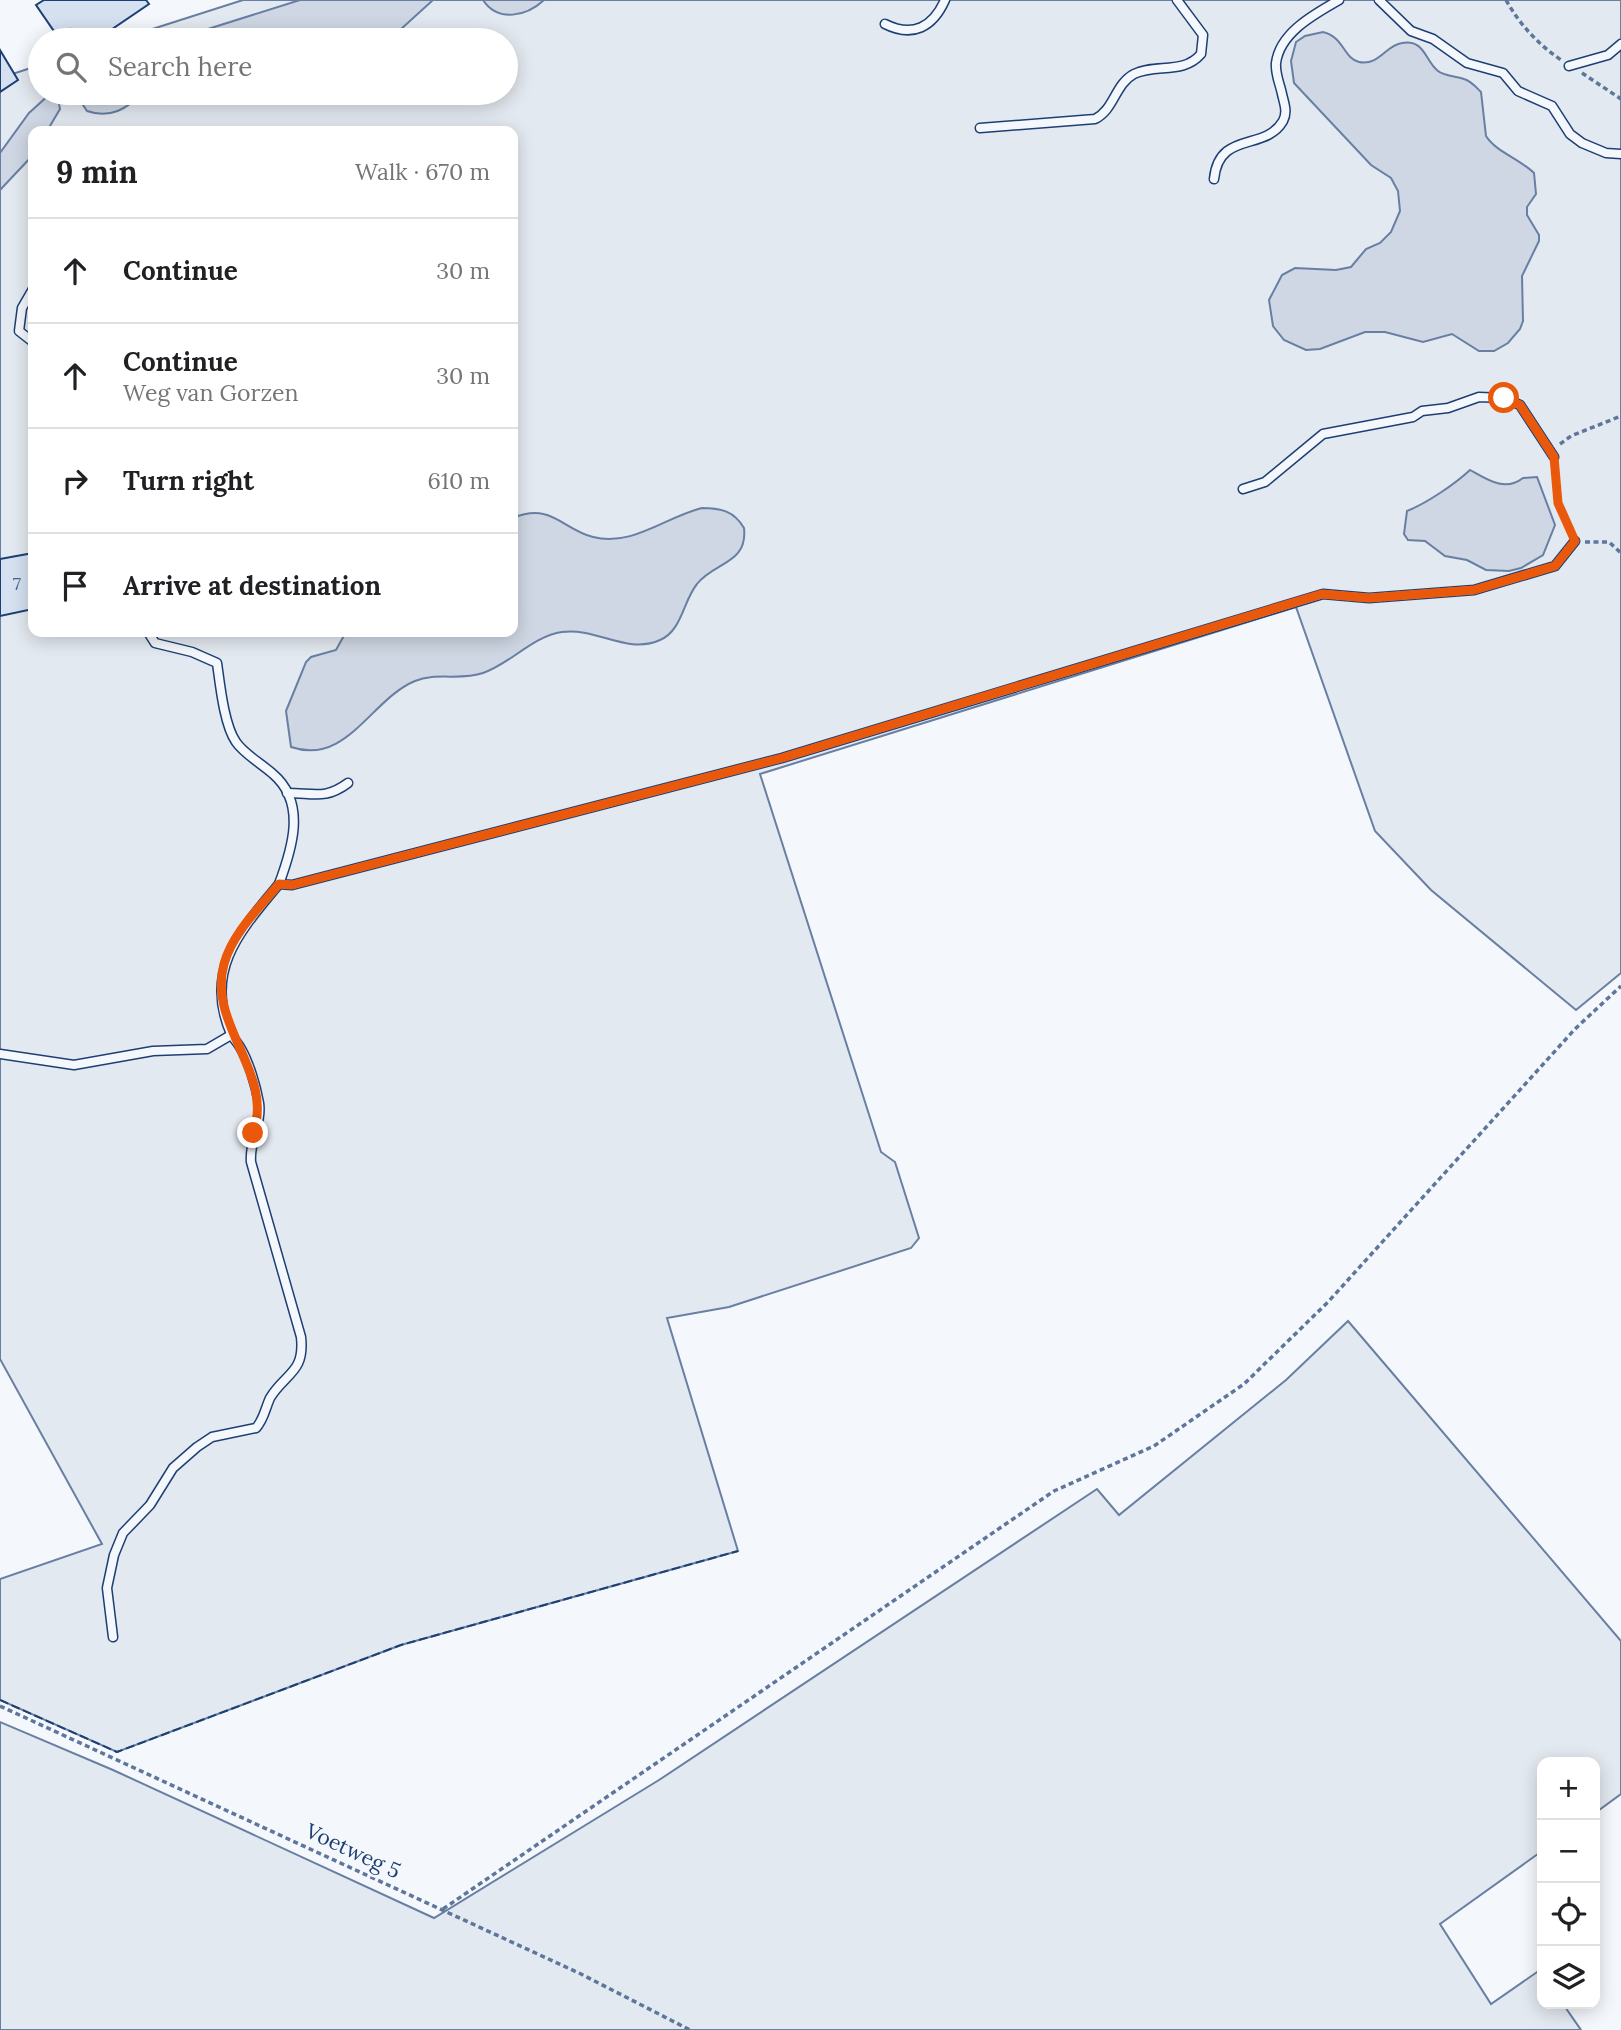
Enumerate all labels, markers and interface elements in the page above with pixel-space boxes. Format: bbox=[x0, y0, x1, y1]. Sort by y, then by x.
search box bbox=[28, 28, 518, 105]
icon: search bbox=[52, 48, 90, 86]
text: Search here bbox=[108, 50, 252, 83]
text: 9 min bbox=[56, 153, 138, 191]
text: Walk · 670 m bbox=[355, 157, 490, 186]
icon: ahead bbox=[56, 252, 94, 290]
text: Continue bbox=[123, 254, 238, 287]
text: 30 m bbox=[436, 256, 490, 285]
text: Continue bbox=[123, 345, 238, 378]
icon: ahead bbox=[56, 357, 94, 395]
text: 30 m bbox=[436, 361, 490, 390]
text: Weg van Gorzen bbox=[123, 378, 298, 407]
route start bbox=[1488, 382, 1519, 413]
icon: right bbox=[56, 462, 94, 500]
text: Turn right bbox=[123, 464, 254, 497]
text: 610 m bbox=[427, 466, 490, 495]
icon: arrive bbox=[56, 567, 94, 605]
text: Arrive at destination bbox=[123, 569, 381, 602]
house number: 7 bbox=[13, 572, 21, 595]
route end bbox=[237, 1117, 268, 1148]
map controls bbox=[1537, 1757, 1600, 2009]
button: + bbox=[1537, 1757, 1600, 1820]
street label: Voetweg 5 bbox=[301, 1816, 405, 1884]
button: − bbox=[1537, 1820, 1600, 1883]
button: locate bbox=[1537, 1883, 1600, 1946]
button: layers bbox=[1537, 1946, 1600, 2009]

